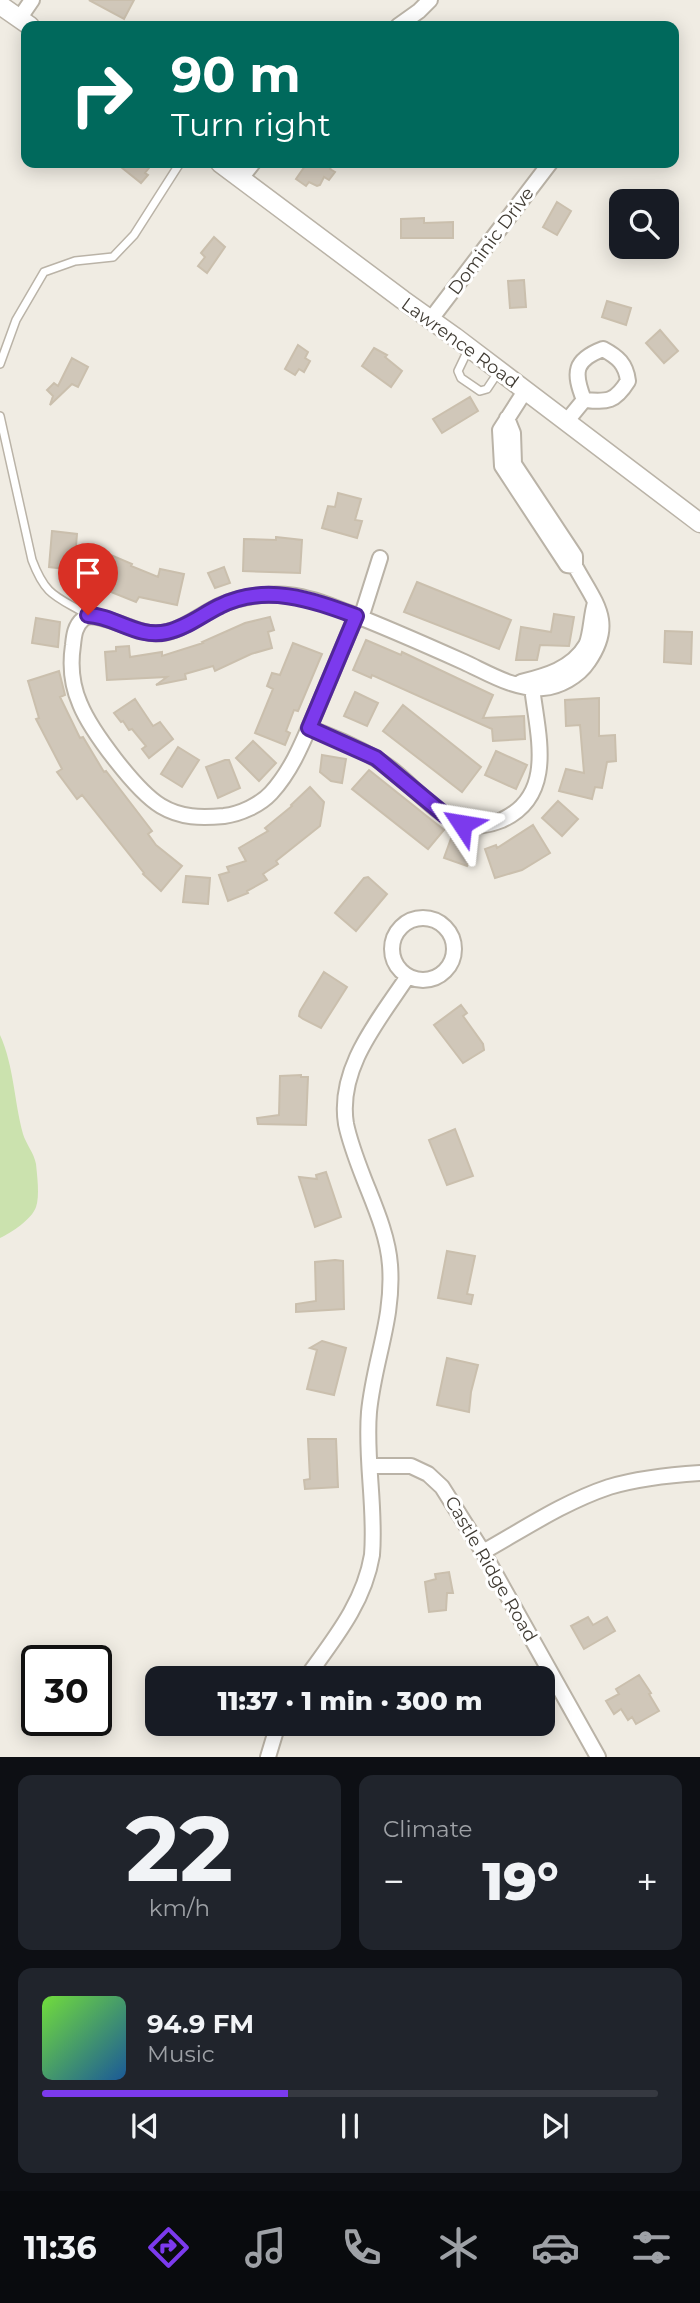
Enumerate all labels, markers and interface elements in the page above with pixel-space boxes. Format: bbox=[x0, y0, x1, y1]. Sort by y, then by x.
text: 90 m bbox=[171, 45, 301, 104]
icon: right bbox=[56, 49, 147, 140]
text: Turn right bbox=[171, 105, 331, 144]
street label: Dominic Drive bbox=[443, 183, 539, 299]
map controls bbox=[609, 189, 679, 259]
button: search bbox=[609, 189, 679, 259]
street label: Lawrence Road bbox=[397, 293, 523, 393]
pin bbox=[58, 543, 118, 615]
icon: arrive bbox=[69, 554, 107, 592]
position arrow bbox=[425, 787, 499, 861]
street label: Castle Ridge Road bbox=[440, 1492, 542, 1646]
speed limit sign: 30 bbox=[21, 1645, 112, 1736]
text: 11:37 · 1 min · 300 m bbox=[218, 1685, 482, 1717]
text: 22 bbox=[126, 1793, 233, 1904]
text: Climate bbox=[383, 1815, 472, 1843]
text: 19° bbox=[482, 1850, 559, 1913]
text: − bbox=[383, 1858, 405, 1905]
text: + bbox=[636, 1858, 658, 1905]
text: km/h bbox=[149, 1894, 210, 1922]
text: 94.9 FM bbox=[147, 2008, 254, 2040]
text: Music bbox=[147, 2040, 215, 2068]
icon: previous bbox=[126, 2107, 164, 2145]
icon: pause bbox=[331, 2107, 369, 2145]
icon: next bbox=[536, 2107, 574, 2145]
icon: directions bbox=[144, 2223, 193, 2272]
icon: music bbox=[241, 2223, 290, 2272]
icon: phone bbox=[337, 2223, 386, 2272]
icon: climate bbox=[434, 2223, 483, 2272]
icon: car bbox=[531, 2223, 580, 2272]
icon: filters bbox=[627, 2223, 676, 2272]
text: 11:36 bbox=[24, 2228, 97, 2267]

